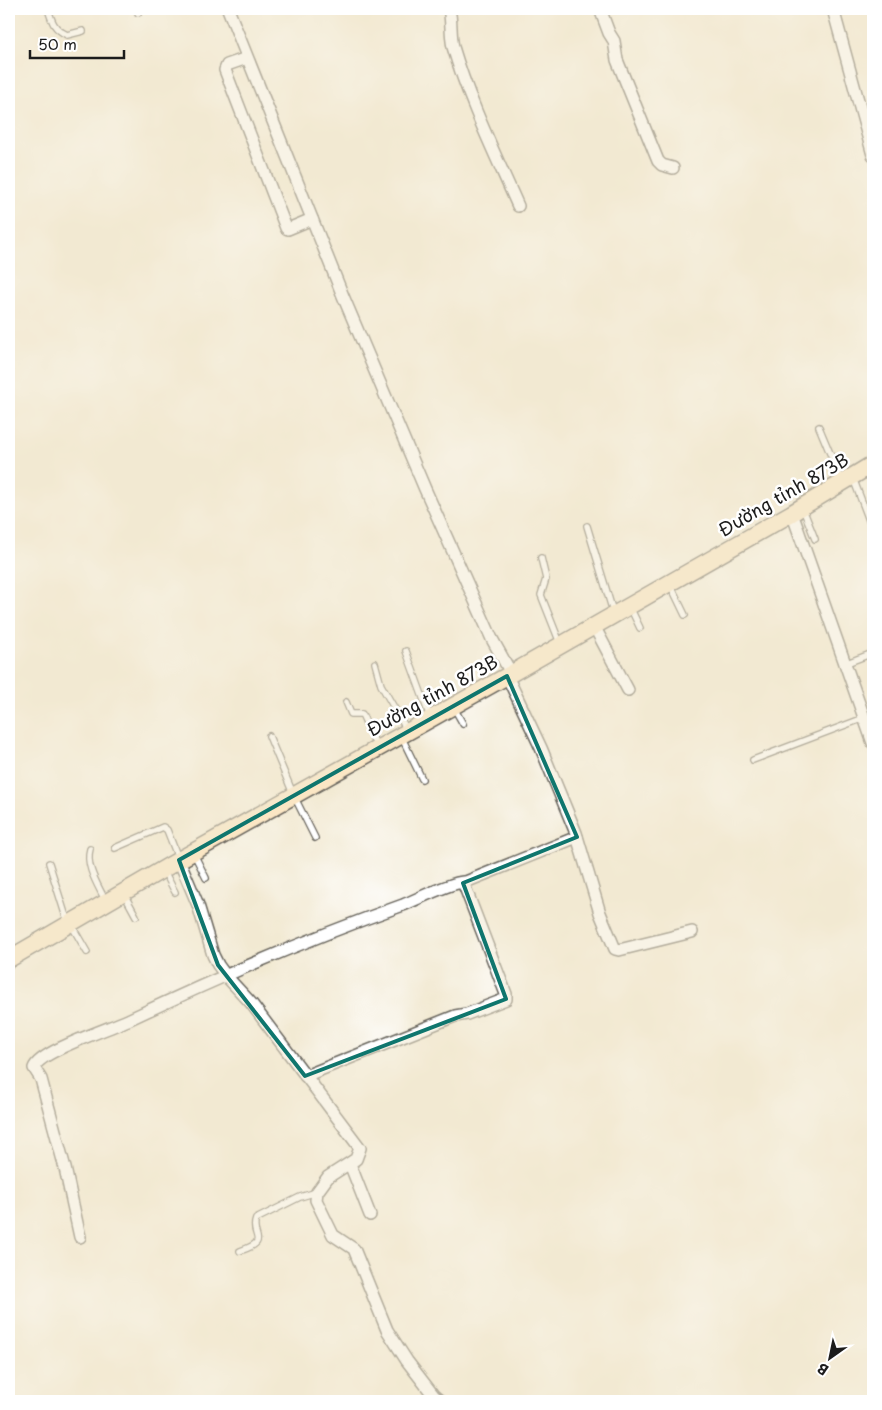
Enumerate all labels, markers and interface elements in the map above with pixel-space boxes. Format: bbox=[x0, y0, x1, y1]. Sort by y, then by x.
scale bar bbox=[30, 28, 124, 60]
text: 50 m bbox=[38, 32, 77, 55]
street label: Đường tỉnh 873B bbox=[713, 446, 853, 542]
street label: Đường tỉnh 873B bbox=[361, 648, 503, 742]
north arrow bbox=[804, 1332, 854, 1382]
text: B bbox=[813, 1358, 832, 1381]

